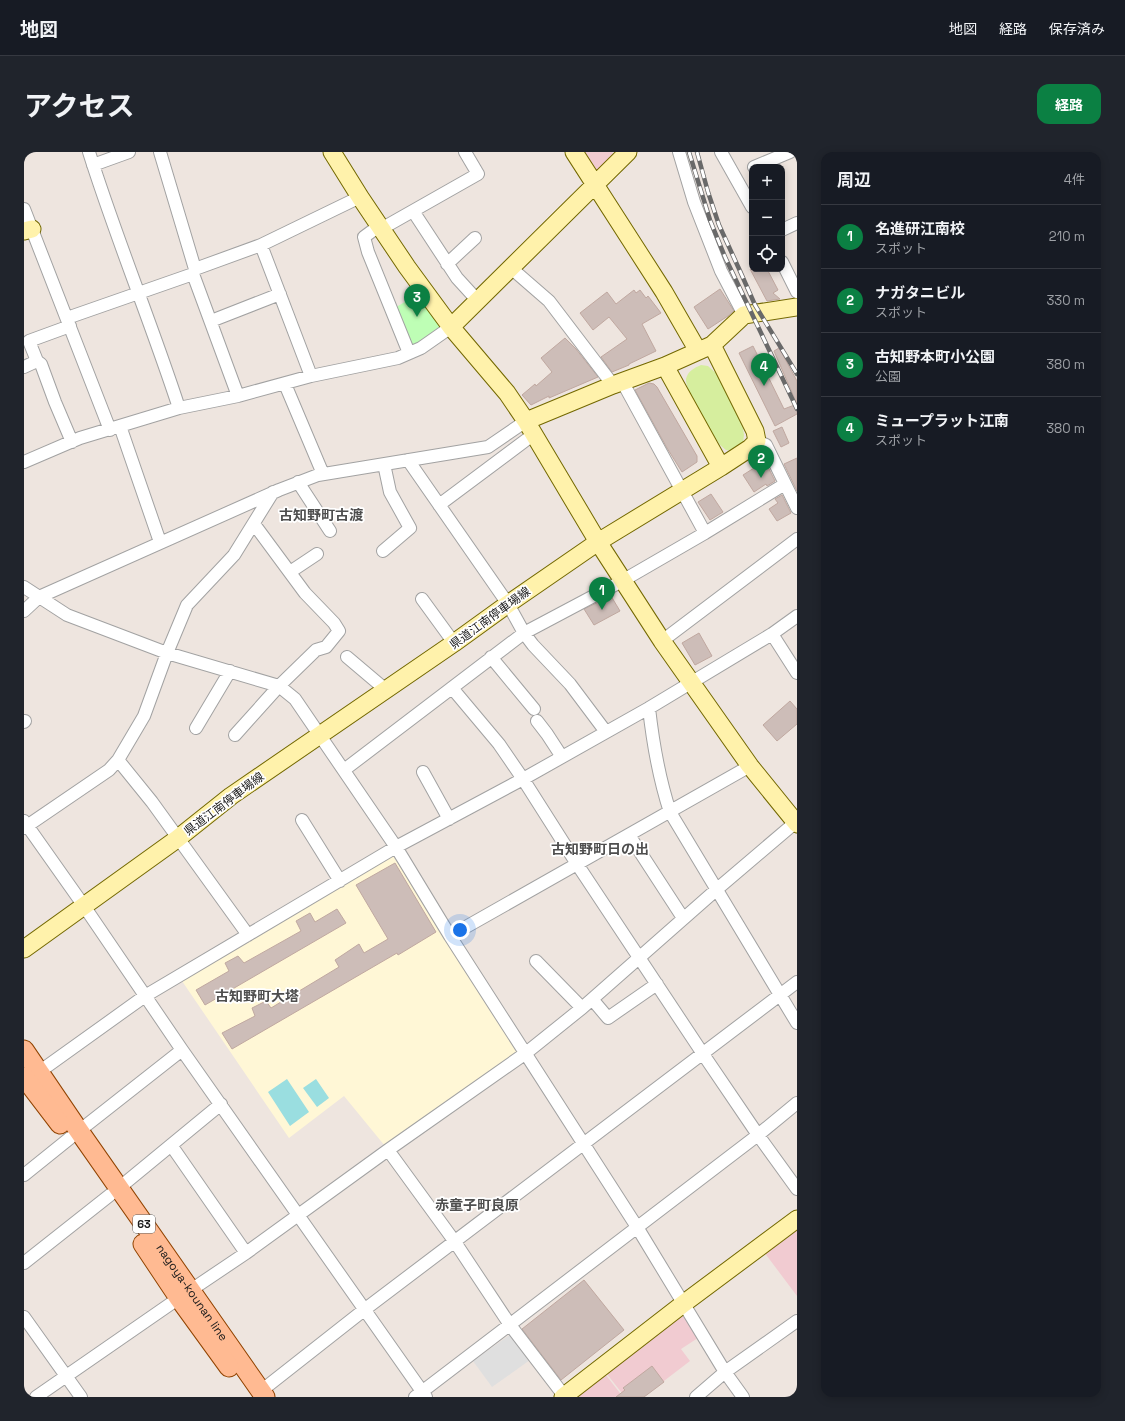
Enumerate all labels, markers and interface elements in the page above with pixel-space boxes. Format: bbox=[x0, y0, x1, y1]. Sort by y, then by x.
text: 地図 bbox=[20, 17, 58, 42]
text: 地図 bbox=[949, 20, 977, 38]
text: 経路 bbox=[999, 20, 1027, 38]
text: 保存済み bbox=[1049, 20, 1105, 38]
button: 経路 bbox=[1037, 84, 1101, 124]
text: アクセス bbox=[24, 88, 135, 124]
map controls bbox=[749, 164, 785, 272]
button: + bbox=[749, 164, 785, 200]
text: 周辺 bbox=[837, 169, 871, 191]
text: 4件 bbox=[1064, 171, 1085, 188]
button: − bbox=[749, 200, 785, 236]
text: 名進研江南校 bbox=[875, 219, 965, 238]
text: 1 bbox=[847, 228, 853, 245]
text: 210 m bbox=[1049, 228, 1085, 245]
button: locate bbox=[749, 236, 785, 272]
text: スポット bbox=[875, 240, 927, 257]
text: ナガタニビル bbox=[875, 283, 965, 302]
pin: 3 bbox=[404, 284, 430, 317]
text: 2 bbox=[846, 292, 854, 309]
text: 330 m bbox=[1046, 292, 1085, 309]
text: スポット bbox=[875, 304, 927, 321]
text: 古知野本町小公園 bbox=[875, 347, 995, 366]
pin: 4 bbox=[751, 353, 777, 386]
text: 3 bbox=[846, 356, 854, 373]
text: 380 m bbox=[1046, 356, 1085, 373]
text: 公園 bbox=[875, 368, 901, 385]
text: ミュープラット江南 bbox=[875, 411, 1009, 430]
text: 4 bbox=[846, 420, 854, 437]
text: 380 m bbox=[1046, 420, 1085, 437]
text: スポット bbox=[875, 432, 927, 449]
pin: 2 bbox=[748, 445, 774, 478]
district label: 古知野町古渡 bbox=[279, 506, 364, 524]
pin: 1 bbox=[589, 577, 615, 610]
street label: 県道江南停車場線 bbox=[446, 583, 534, 653]
street label: 県道江南停車場線 bbox=[181, 769, 267, 839]
district label: 古知野町日の出 bbox=[551, 840, 649, 858]
your location bbox=[450, 920, 470, 940]
district label: 古知野町大塔 bbox=[215, 987, 299, 1005]
district label: 赤童子町良原 bbox=[435, 1196, 519, 1214]
road number: 63 bbox=[133, 1215, 155, 1233]
street label: nagoya-kounan line bbox=[152, 1241, 231, 1344]

